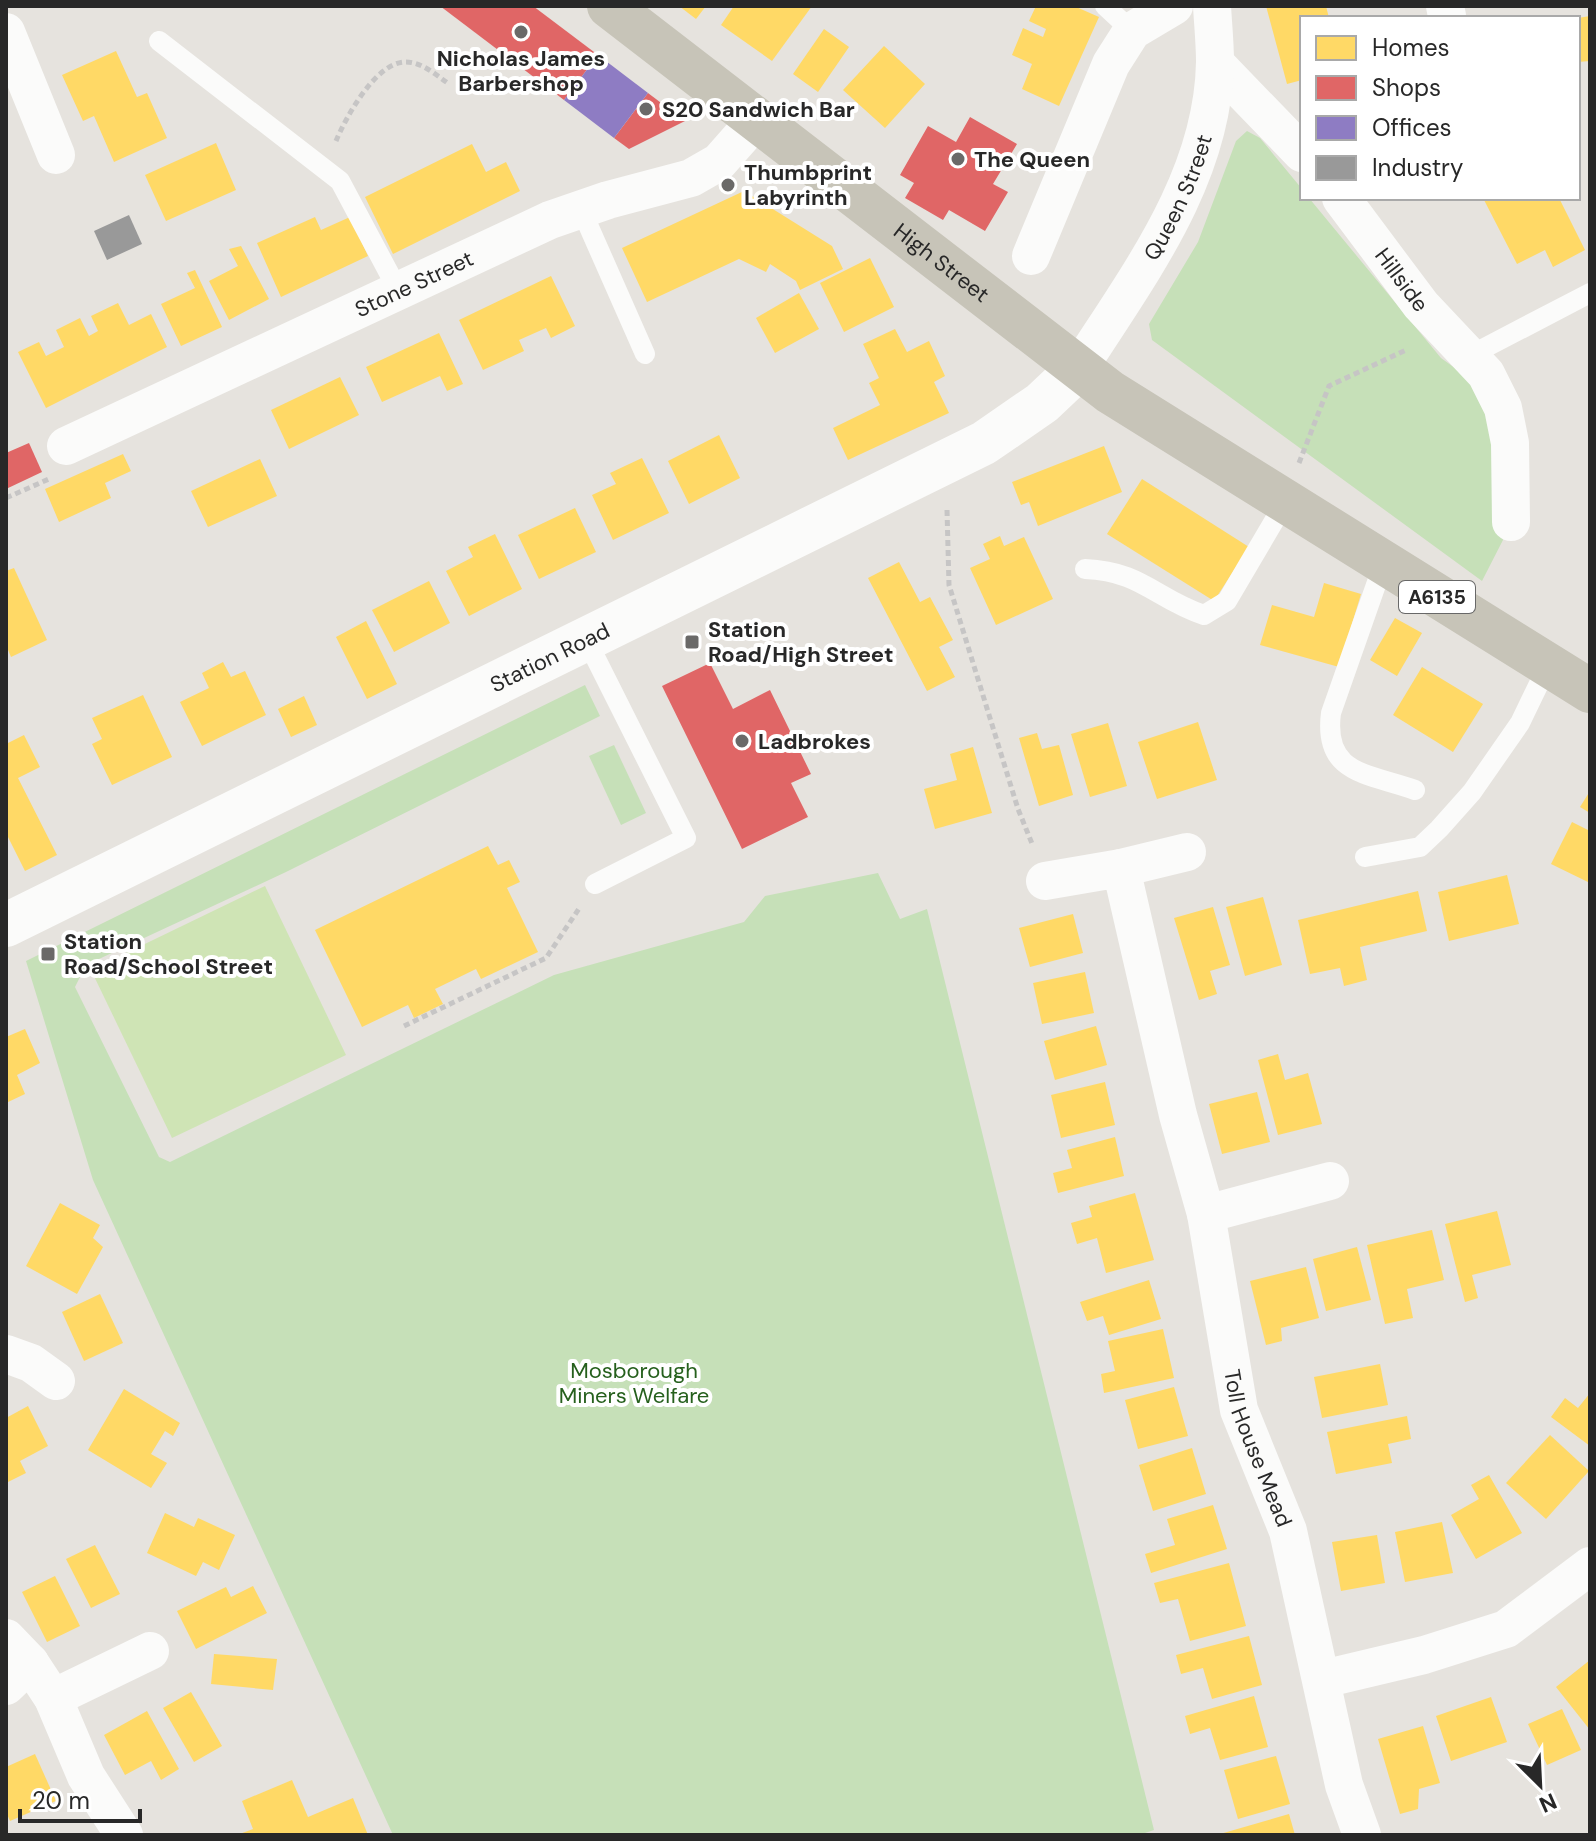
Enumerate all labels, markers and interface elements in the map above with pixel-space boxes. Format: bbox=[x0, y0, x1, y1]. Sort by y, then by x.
legend bbox=[1300, 16, 1580, 200]
marker: Nicholas James Barbershop bbox=[512, 23, 530, 41]
text: Homes bbox=[1372, 32, 1450, 63]
place label: Nicholas James Barbershop bbox=[437, 44, 605, 98]
text: Shops bbox=[1372, 72, 1441, 103]
place label: S20 Sandwich Bar bbox=[662, 95, 855, 124]
marker: S20 Sandwich Bar bbox=[637, 100, 655, 118]
text: Offices bbox=[1372, 112, 1452, 143]
street label: Queen Street bbox=[1137, 131, 1219, 266]
place label: The Queen bbox=[974, 145, 1090, 174]
marker: The Queen bbox=[949, 150, 967, 168]
text: Industry bbox=[1372, 152, 1463, 183]
place label: Thumbprint Labyrinth bbox=[744, 158, 872, 212]
marker: Thumbprint Labyrinth bbox=[719, 176, 737, 194]
street label: High Street bbox=[888, 217, 995, 309]
street label: Hillside bbox=[1368, 242, 1435, 318]
street label: Stone Street bbox=[350, 244, 478, 324]
road number: A6135 bbox=[1399, 581, 1475, 613]
place label: Station Road/High Street bbox=[708, 615, 894, 669]
street label: Station Road bbox=[485, 616, 614, 699]
marker: Station Road/High Street bbox=[683, 633, 701, 651]
place label: Ladbrokes bbox=[758, 727, 871, 756]
marker: Ladbrokes bbox=[733, 732, 751, 750]
place label: Station Road/School Street bbox=[64, 927, 273, 981]
marker: Station Road/School Street bbox=[39, 945, 57, 963]
park label: Mosborough Miners Welfare bbox=[559, 1356, 709, 1410]
street label: Toll House Mead bbox=[1217, 1367, 1299, 1531]
north arrow bbox=[1500, 1745, 1580, 1825]
scale bar bbox=[20, 1773, 140, 1823]
text: 20 m bbox=[32, 1785, 90, 1816]
text: N bbox=[1535, 1786, 1561, 1819]

